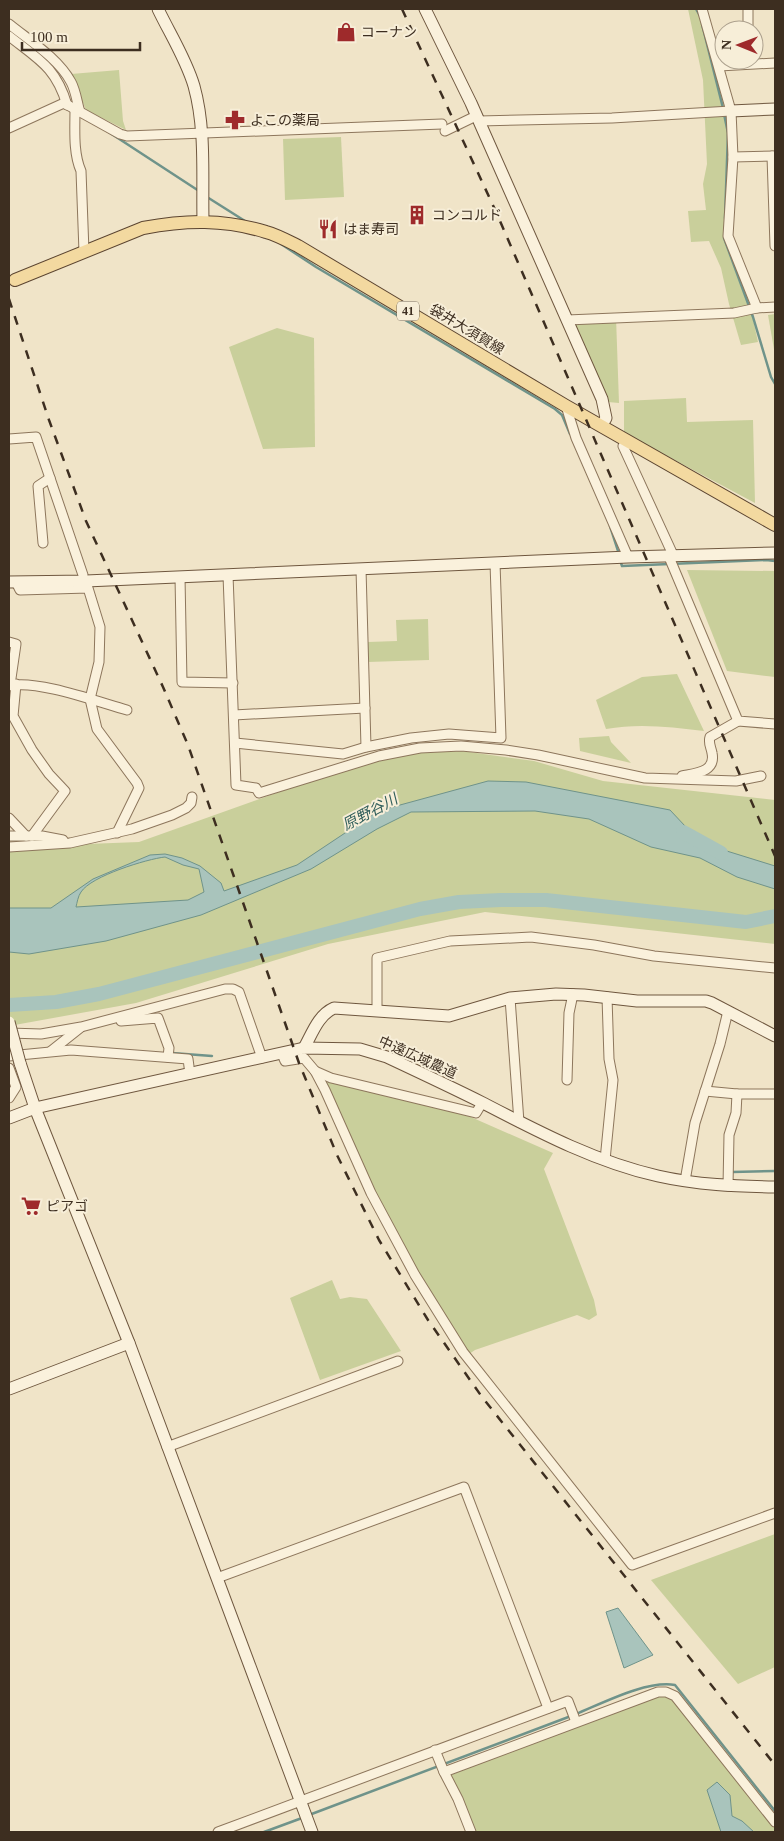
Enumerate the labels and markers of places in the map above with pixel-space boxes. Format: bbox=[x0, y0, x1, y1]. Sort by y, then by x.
shop icon: コーナン bbox=[335, 21, 357, 43]
place label: コーナン bbox=[361, 25, 417, 40]
pharmacy icon: よこの薬局 bbox=[224, 109, 246, 131]
place label: よこの薬局 bbox=[250, 113, 320, 128]
building icon: コンコルド bbox=[406, 204, 428, 226]
place label: コンコルド bbox=[432, 208, 502, 223]
restaurant icon: はま寿司 bbox=[317, 218, 339, 240]
place label: はま寿司 bbox=[343, 222, 399, 237]
supermarket icon: ピアゴ bbox=[20, 1195, 42, 1217]
place label: ピアゴ bbox=[46, 1199, 88, 1214]

